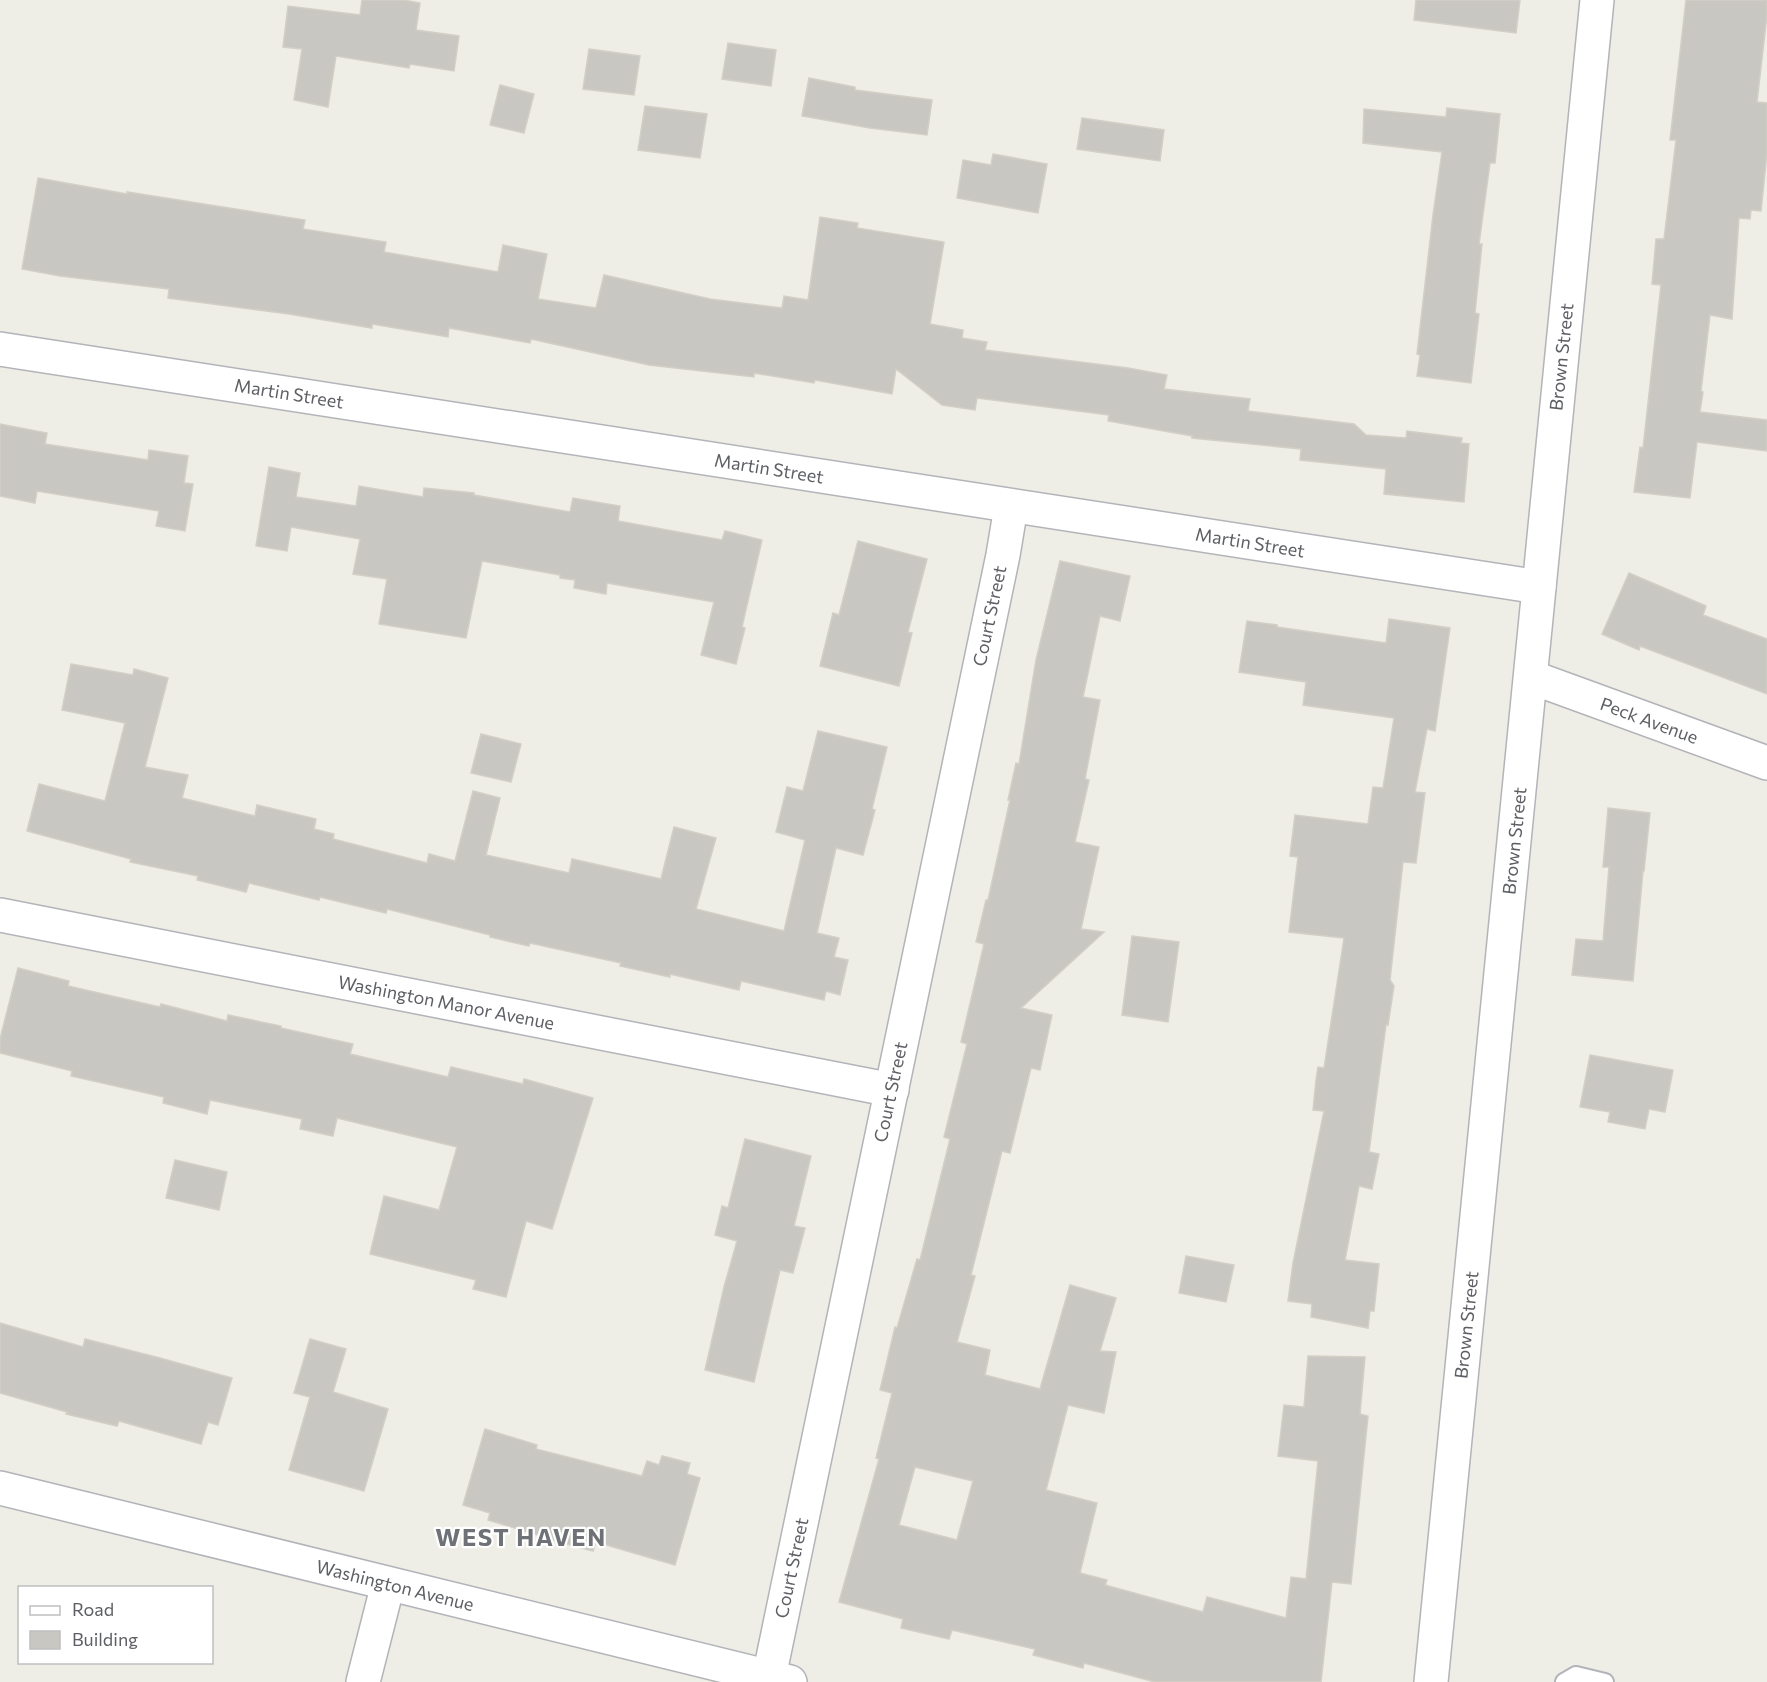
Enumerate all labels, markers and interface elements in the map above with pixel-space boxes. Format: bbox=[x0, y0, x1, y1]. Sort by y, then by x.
street label: Brown Street bbox=[1544, 302, 1578, 412]
street label: Martin Street bbox=[233, 374, 345, 413]
street label: Martin Street bbox=[713, 449, 825, 488]
street label: Martin Street bbox=[1194, 523, 1306, 562]
street label: Court Street bbox=[968, 564, 1010, 668]
street label: Peck Avenue bbox=[1597, 692, 1701, 748]
street label: Brown Street bbox=[1497, 786, 1531, 896]
street label: Washington Manor Avenue bbox=[336, 970, 556, 1034]
street label: Court Street bbox=[869, 1040, 911, 1144]
street label: Brown Street bbox=[1449, 1270, 1483, 1380]
street label: Court Street bbox=[770, 1516, 812, 1620]
district label: WEST HAVEN bbox=[435, 1522, 607, 1551]
street label: Washington Avenue bbox=[314, 1555, 476, 1615]
legend bbox=[18, 1586, 213, 1664]
text: Road bbox=[72, 1598, 114, 1620]
text: Building bbox=[72, 1628, 138, 1650]

